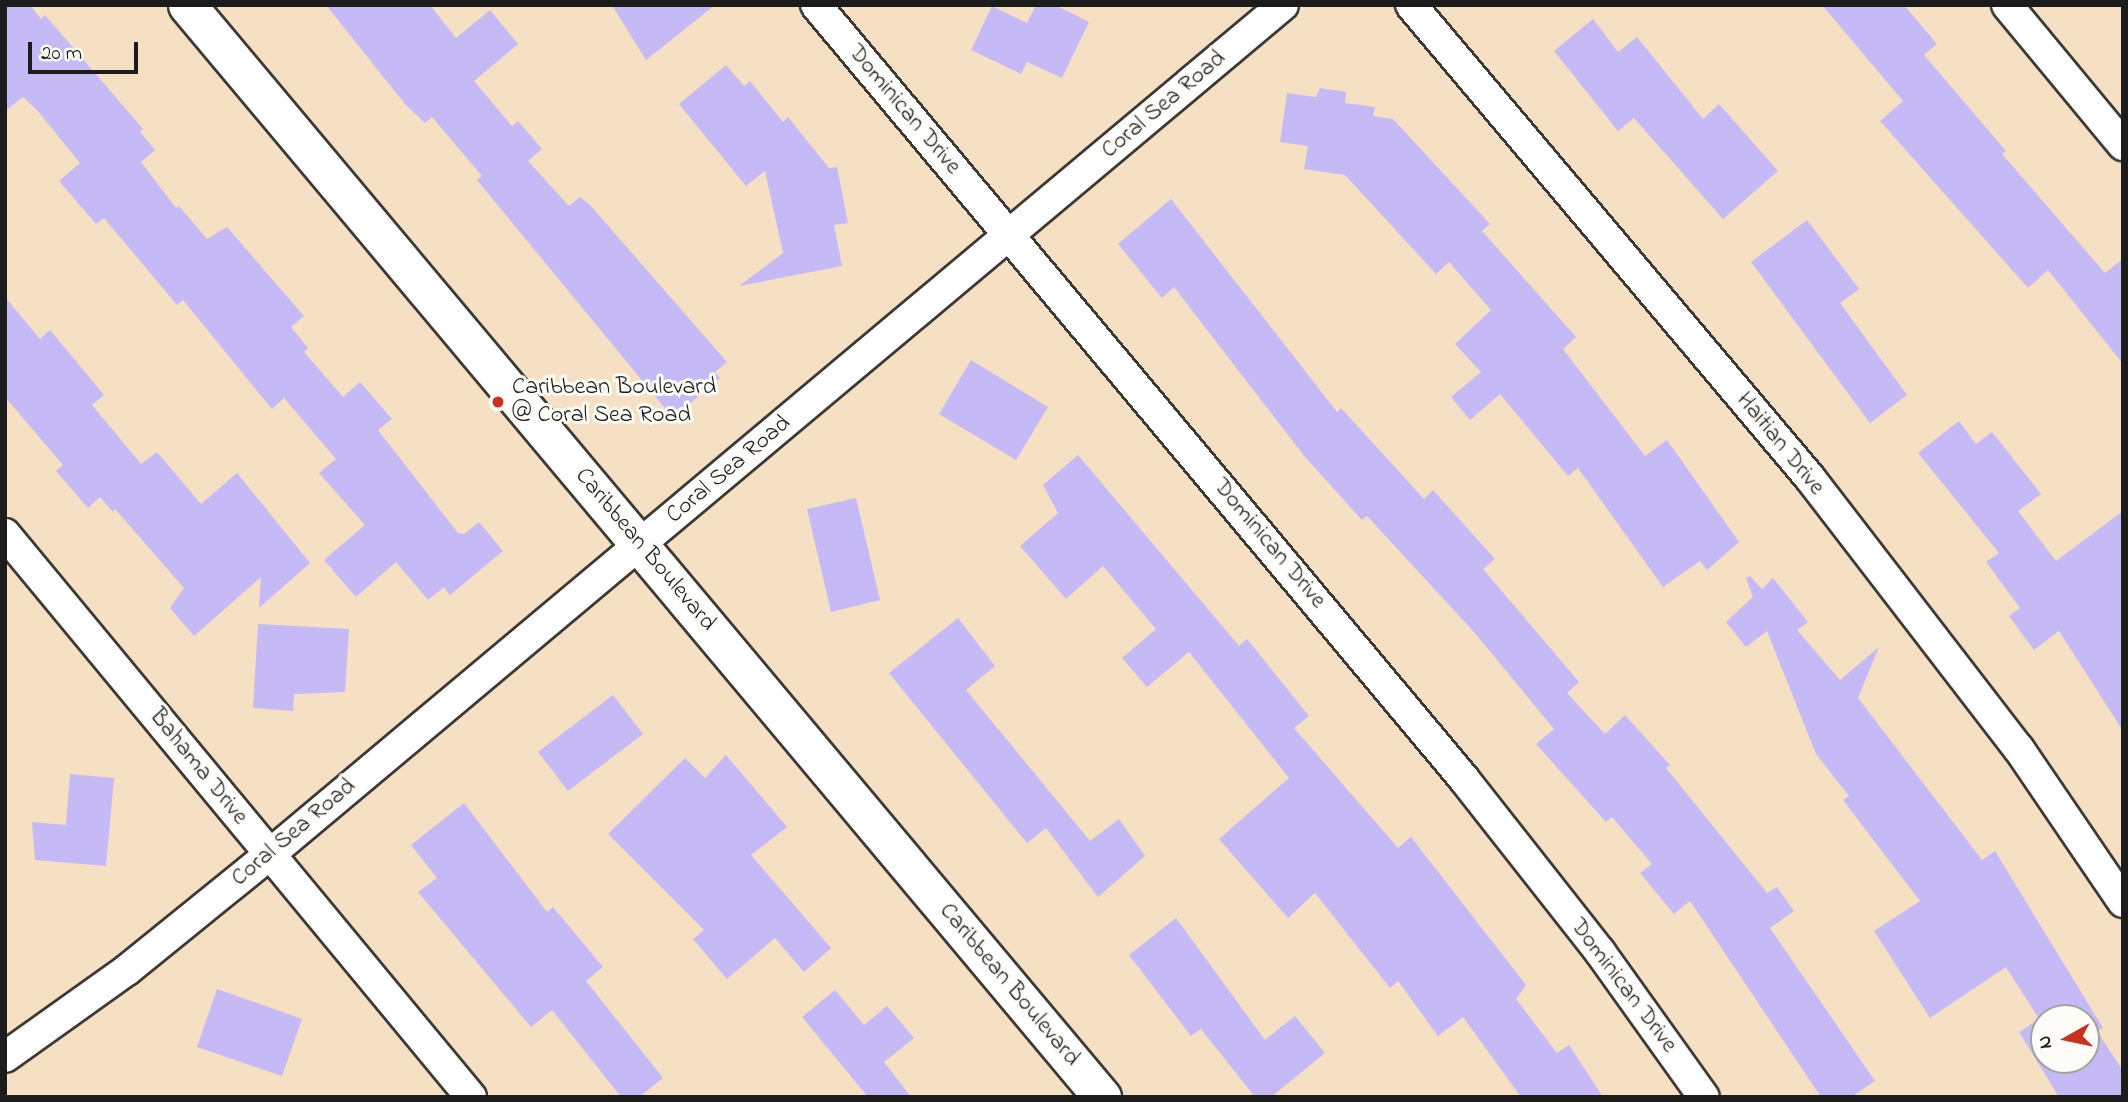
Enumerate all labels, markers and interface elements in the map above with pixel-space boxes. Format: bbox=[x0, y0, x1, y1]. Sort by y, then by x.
scale bar bbox=[32, 28, 142, 72]
text: 20 m bbox=[41, 39, 82, 69]
street label: Dominican Drive bbox=[841, 39, 967, 181]
street label: Coral Sea Road bbox=[1096, 45, 1232, 165]
place label: Caribbean Boulevard @ Coral Sea Road bbox=[512, 374, 716, 430]
street label: Haitian Drive bbox=[1730, 387, 1830, 501]
marker: Caribbean Boulevard @ Coral Sea Road bbox=[490, 394, 506, 410]
street label: Coral Sea Road bbox=[661, 410, 797, 530]
street label: Caribbean Boulevard bbox=[568, 462, 722, 638]
street label: Dominican Drive bbox=[1206, 473, 1332, 615]
street label: Bahama Drive bbox=[142, 703, 254, 831]
street label: Coral Sea Road bbox=[226, 773, 362, 893]
street label: Caribbean Boulevard bbox=[932, 897, 1086, 1073]
street label: Dominican Drive bbox=[1563, 913, 1683, 1059]
north arrow bbox=[2030, 1004, 2100, 1074]
text: N bbox=[2031, 1034, 2060, 1051]

